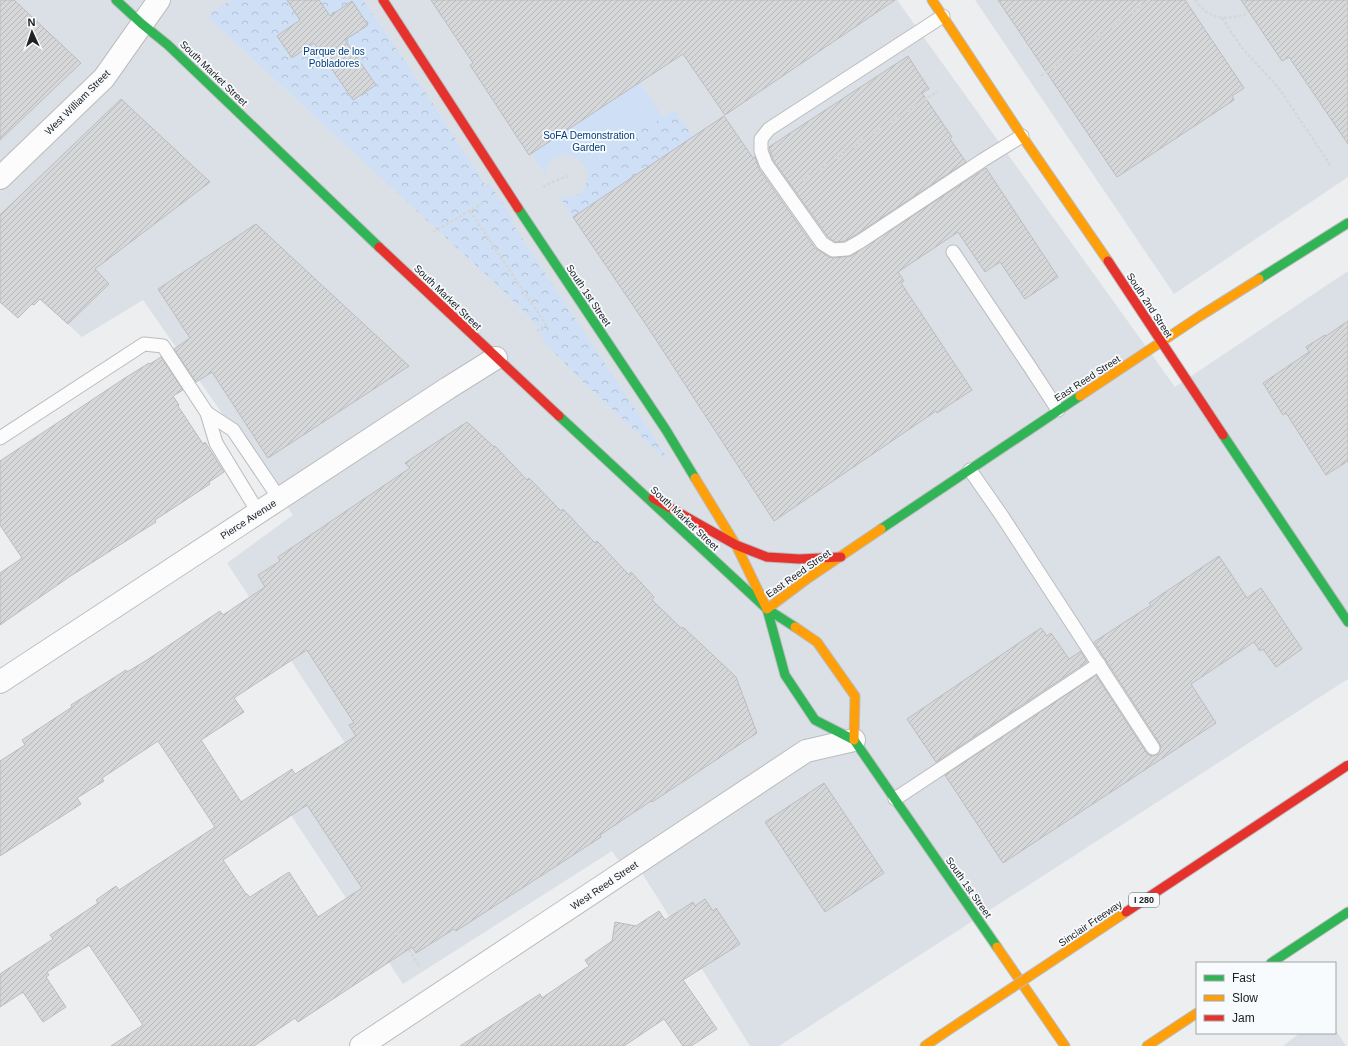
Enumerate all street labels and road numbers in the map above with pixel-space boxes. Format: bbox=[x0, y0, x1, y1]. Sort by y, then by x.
street label: South Market Street bbox=[178, 39, 250, 108]
street label: West William Street bbox=[43, 68, 112, 137]
street label: South 1st Street bbox=[564, 262, 613, 328]
street label: South Market Street bbox=[412, 263, 484, 332]
street label: South 2nd Street bbox=[1125, 271, 1175, 340]
street label: East Reed Street bbox=[1052, 353, 1122, 404]
street label: South Market Street bbox=[648, 484, 721, 553]
street label: Pierce Avenue bbox=[218, 497, 279, 542]
street label: East Reed Street bbox=[764, 547, 833, 600]
street label: South 1st Street bbox=[944, 855, 994, 920]
street label: West Reed Street bbox=[569, 859, 640, 912]
road number: I 280 bbox=[1129, 893, 1159, 907]
street label: Sinclair Freeway bbox=[1057, 898, 1124, 949]

